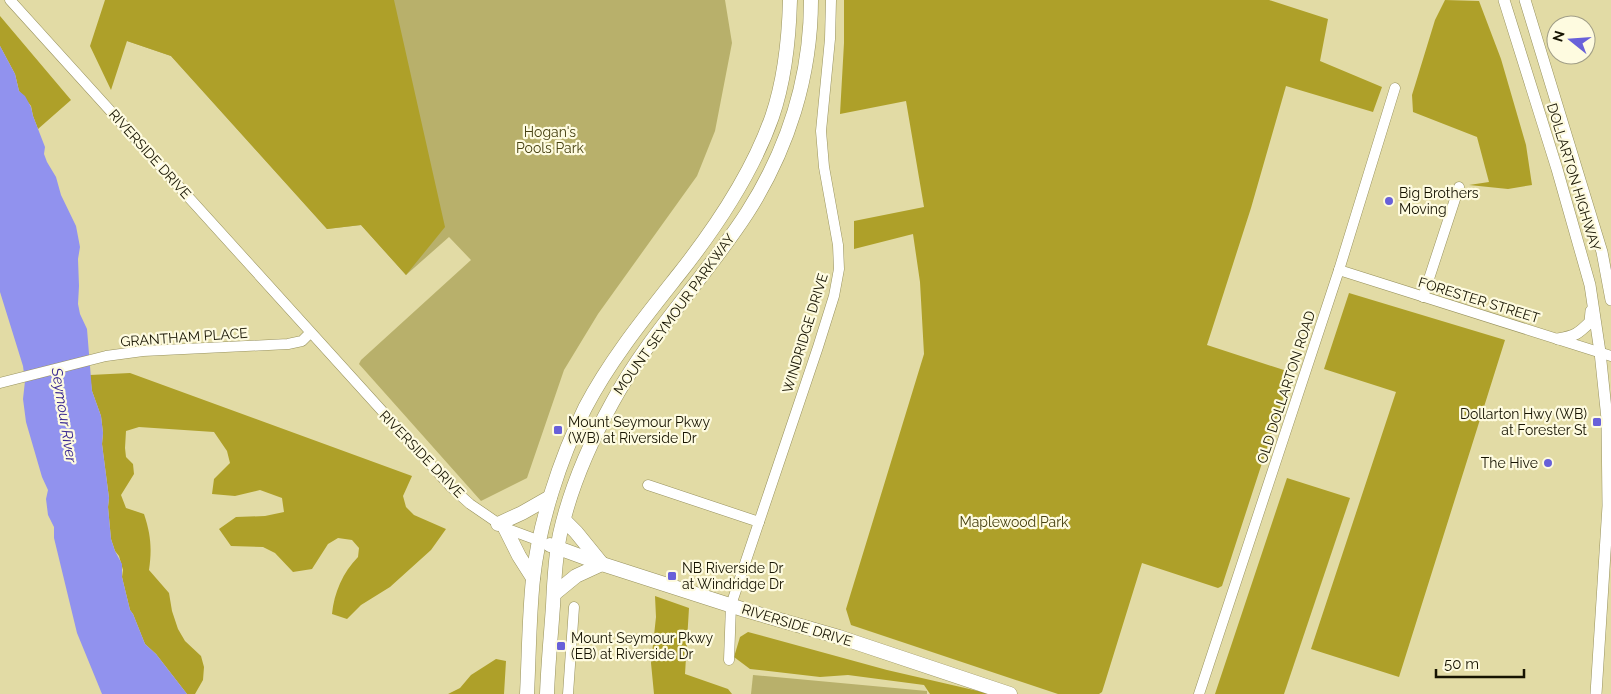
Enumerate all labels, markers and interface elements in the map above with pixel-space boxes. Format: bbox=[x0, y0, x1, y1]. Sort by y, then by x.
north arrow bbox=[1546, 15, 1596, 65]
text: N bbox=[1549, 29, 1568, 44]
street label: DOLLARTON HIGHWAY bbox=[1544, 101, 1604, 253]
street label: RIVERSIDE DRIVE bbox=[106, 106, 194, 202]
park label: Hogan's Pools Park bbox=[516, 124, 585, 156]
place label: Big Brothers Moving bbox=[1399, 185, 1479, 217]
marker: Big Brothers Moving bbox=[1383, 195, 1395, 207]
street label: MOUNT SEYMOUR PARKWAY bbox=[610, 230, 738, 398]
street label: WINDRIDGE DRIVE bbox=[779, 271, 831, 395]
street label: FORESTER STREET bbox=[1416, 274, 1542, 326]
street label: OLD DOLLARTON ROAD bbox=[1254, 309, 1318, 465]
street label: GRANTHAM PLACE bbox=[120, 325, 248, 349]
water label: Seymour River bbox=[47, 365, 81, 465]
place label: Dollarton Hwy (WB) at Forester St bbox=[1460, 406, 1587, 438]
street label: RIVERSIDE DRIVE bbox=[376, 407, 468, 501]
place label: Mount Seymour Pkwy (WB) at Riverside Dr bbox=[568, 414, 710, 446]
marker: Dollarton Hwy (WB) at Forester St bbox=[1591, 416, 1603, 428]
marker: Mount Seymour Pkwy (WB) at Riverside Dr bbox=[552, 424, 564, 436]
place label: The Hive bbox=[1481, 455, 1538, 471]
marker: The Hive bbox=[1542, 457, 1554, 469]
park label: Maplewood Park bbox=[960, 514, 1069, 530]
place label: NB Riverside Dr at Windridge Dr bbox=[682, 560, 784, 592]
marker: NB Riverside Dr at Windridge Dr bbox=[666, 570, 678, 582]
street label: RIVERSIDE DRIVE bbox=[740, 601, 854, 649]
place label: Mount Seymour Pkwy (EB) at Riverside Dr bbox=[571, 630, 713, 662]
marker: Mount Seymour Pkwy (EB) at Riverside Dr bbox=[555, 640, 567, 652]
scale bar bbox=[1436, 646, 1524, 678]
text: 50 m bbox=[1444, 655, 1479, 673]

